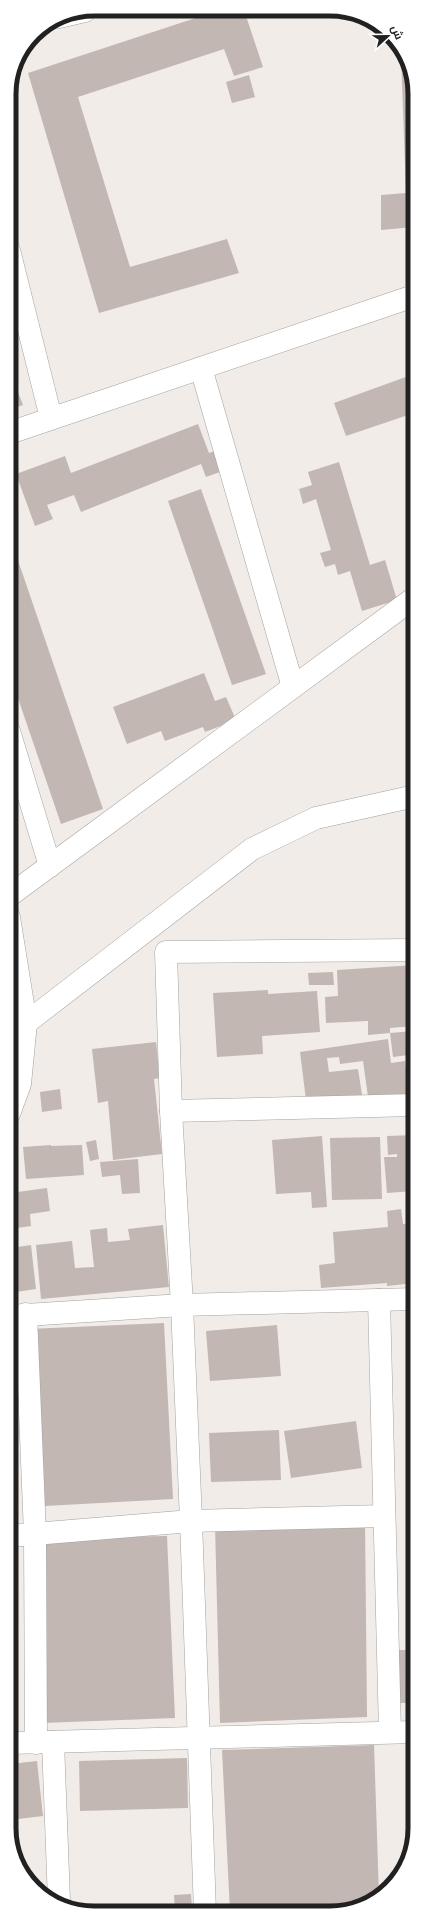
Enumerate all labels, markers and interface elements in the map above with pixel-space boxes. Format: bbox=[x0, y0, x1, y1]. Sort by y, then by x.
north arrow bbox=[368, 16, 408, 56]
text: ش bbox=[387, 23, 405, 42]

